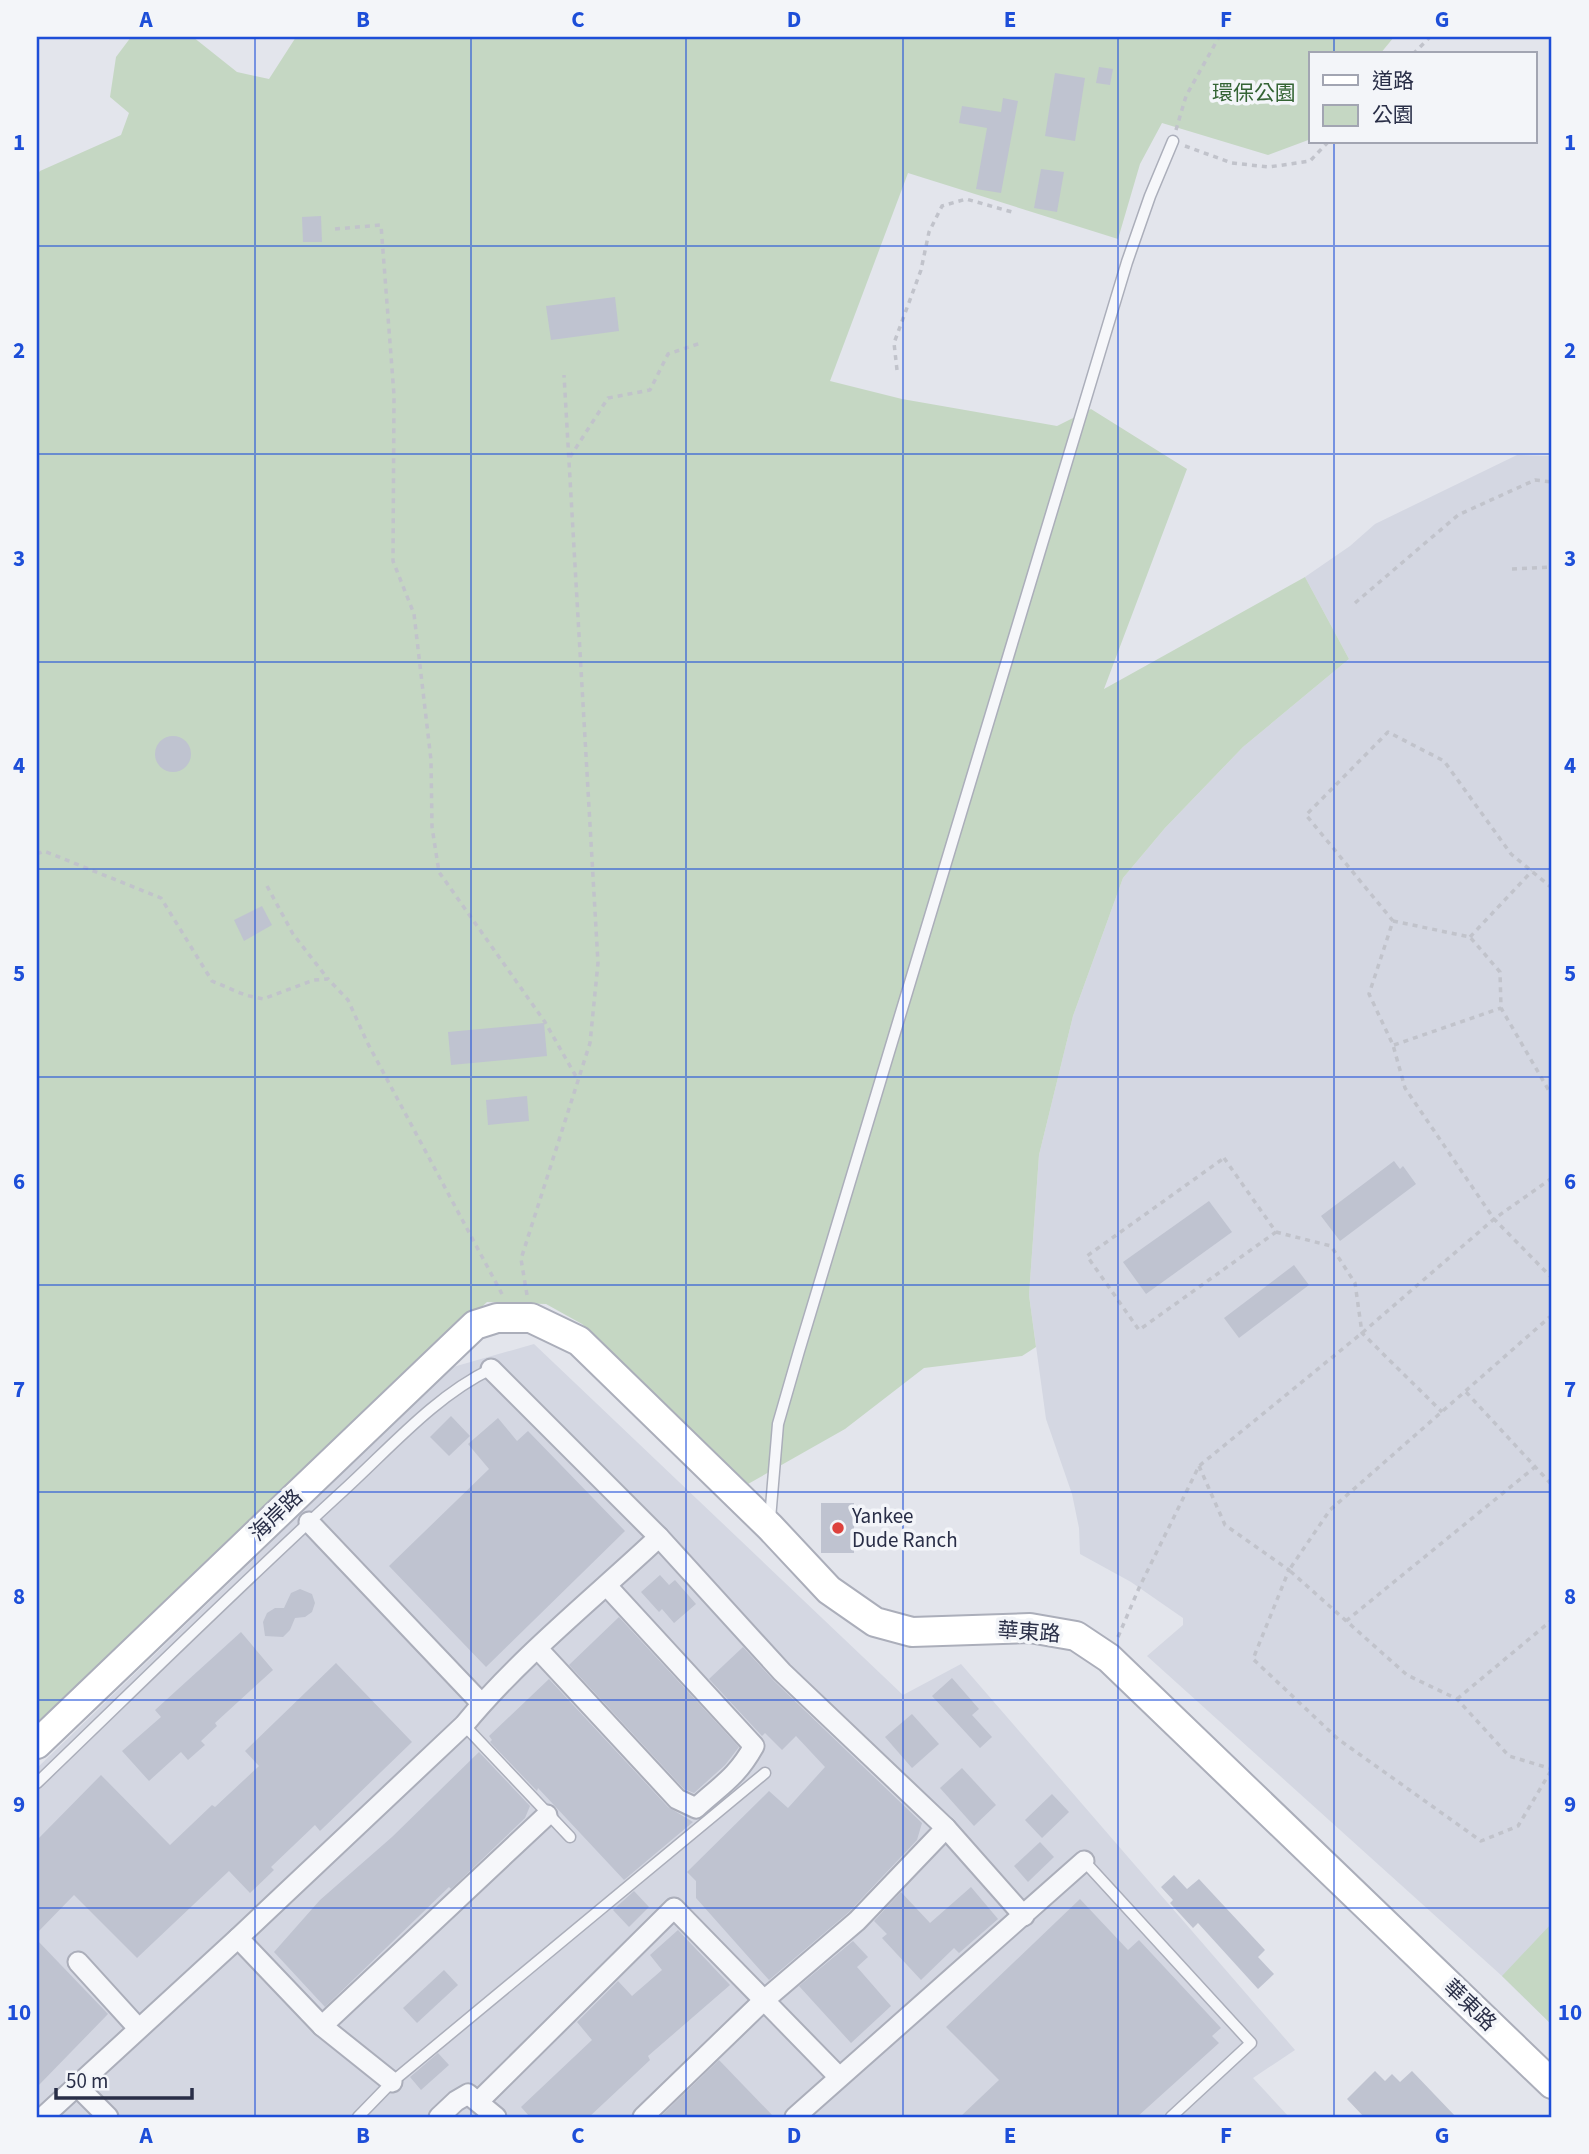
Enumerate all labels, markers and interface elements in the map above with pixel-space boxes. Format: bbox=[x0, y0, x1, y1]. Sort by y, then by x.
text: A bbox=[138, 3, 153, 36]
text: B bbox=[356, 3, 370, 36]
text: C bbox=[571, 3, 585, 36]
text: D bbox=[787, 3, 801, 36]
text: E bbox=[1004, 3, 1016, 36]
text: F bbox=[1220, 3, 1232, 36]
text: G bbox=[1435, 3, 1449, 36]
legend bbox=[1309, 52, 1536, 144]
text: 道路 bbox=[1372, 66, 1414, 96]
park label: 環保公園 bbox=[1212, 78, 1296, 108]
text: 公園 bbox=[1372, 100, 1414, 130]
text: 1 bbox=[13, 126, 25, 159]
text: 1 bbox=[1564, 126, 1576, 159]
text: 2 bbox=[13, 334, 25, 367]
text: 2 bbox=[1564, 334, 1576, 367]
text: 3 bbox=[13, 542, 25, 575]
text: 3 bbox=[1564, 542, 1576, 575]
text: 4 bbox=[13, 749, 25, 782]
text: 4 bbox=[1564, 749, 1576, 782]
text: 5 bbox=[13, 957, 25, 990]
text: 5 bbox=[1564, 957, 1576, 990]
text: 6 bbox=[13, 1165, 25, 1198]
text: 6 bbox=[1564, 1165, 1576, 1198]
text: 7 bbox=[13, 1373, 25, 1406]
text: 7 bbox=[1564, 1373, 1576, 1406]
street label: 海岸路 bbox=[243, 1482, 309, 1548]
place label: Yankee Dude Ranch bbox=[851, 1501, 958, 1555]
marker: Yankee Dude Ranch bbox=[830, 1520, 846, 1536]
text: 8 bbox=[13, 1580, 25, 1613]
text: 8 bbox=[1564, 1580, 1576, 1613]
street label: 華東路 bbox=[997, 1615, 1061, 1649]
text: 9 bbox=[13, 1788, 25, 1821]
text: 9 bbox=[1564, 1788, 1576, 1821]
street label: 華東路 bbox=[1437, 1972, 1503, 2038]
text: 10 bbox=[7, 1996, 31, 2029]
text: 10 bbox=[1558, 1996, 1582, 2029]
scale bar bbox=[56, 2056, 192, 2100]
text: 50 m bbox=[66, 2066, 108, 2096]
text: A bbox=[138, 2119, 153, 2152]
text: B bbox=[356, 2119, 370, 2152]
text: C bbox=[571, 2119, 585, 2152]
text: D bbox=[787, 2119, 801, 2152]
text: E bbox=[1004, 2119, 1016, 2152]
text: F bbox=[1220, 2119, 1232, 2152]
text: G bbox=[1435, 2119, 1449, 2152]

